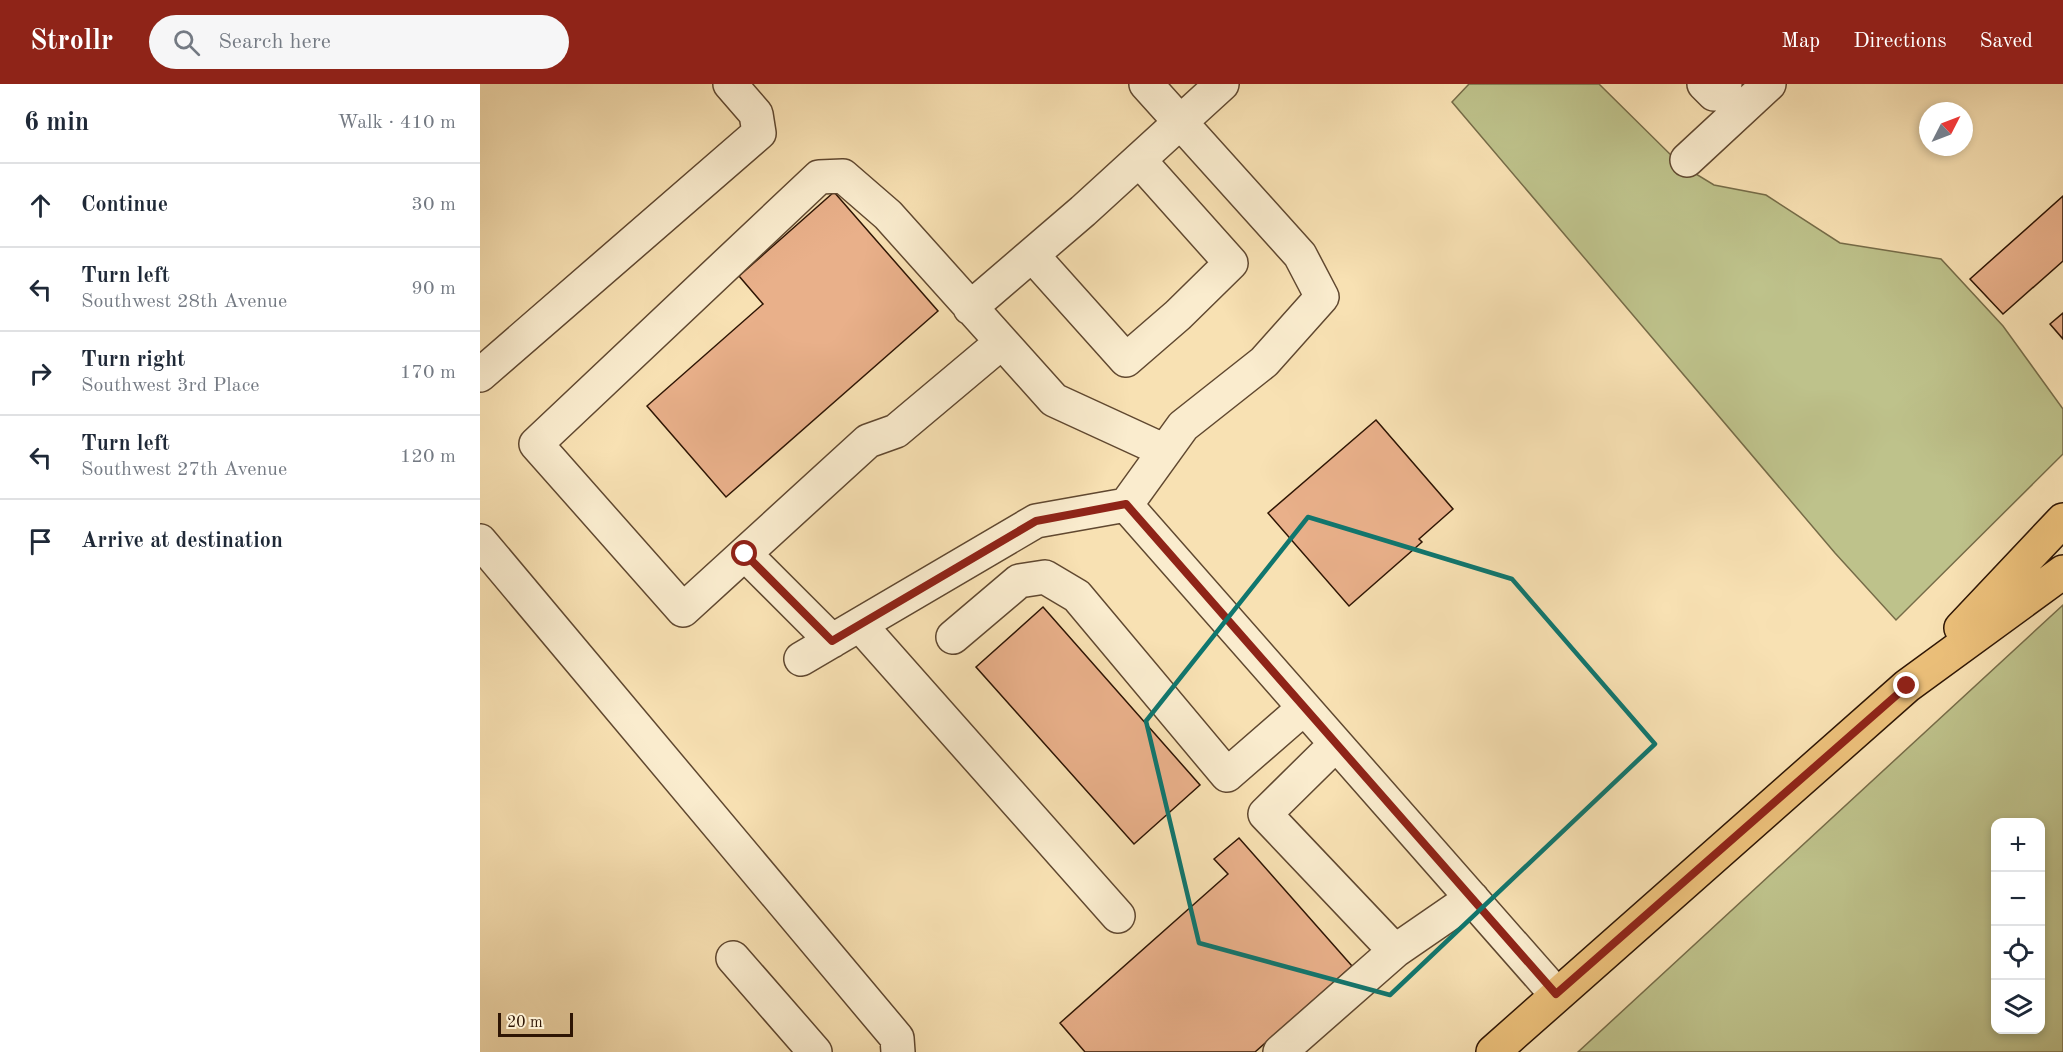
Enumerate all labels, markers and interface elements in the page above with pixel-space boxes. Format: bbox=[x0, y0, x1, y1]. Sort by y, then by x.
search box bbox=[149, 15, 569, 69]
icon: search bbox=[170, 26, 203, 59]
text: Strollr bbox=[30, 28, 113, 56]
text: Search here bbox=[218, 31, 331, 53]
text: Map bbox=[1781, 31, 1820, 52]
text: Directions bbox=[1853, 31, 1947, 52]
text: Saved bbox=[1980, 31, 2033, 52]
north arrow bbox=[1919, 102, 1973, 156]
text: 6 min bbox=[24, 110, 89, 136]
text: Walk · 410 m bbox=[337, 113, 456, 133]
icon: ahead bbox=[24, 189, 57, 222]
text: Continue bbox=[81, 194, 168, 216]
text: 30 m bbox=[411, 195, 456, 215]
text: Turn left bbox=[81, 265, 170, 287]
icon: left bbox=[24, 273, 57, 306]
text: 90 m bbox=[411, 279, 456, 299]
text: Southwest 28th Avenue bbox=[81, 292, 287, 312]
text: Turn right bbox=[81, 349, 185, 371]
icon: right bbox=[24, 357, 57, 390]
text: 170 m bbox=[400, 363, 456, 383]
text: Southwest 3rd Place bbox=[81, 376, 260, 396]
text: Turn left bbox=[81, 433, 170, 455]
icon: left bbox=[24, 441, 57, 474]
text: 120 m bbox=[400, 447, 456, 467]
text: Southwest 27th Avenue bbox=[81, 460, 287, 480]
icon: arrive bbox=[24, 525, 57, 558]
text: Arrive at destination bbox=[81, 530, 283, 552]
route start bbox=[731, 540, 757, 566]
route end bbox=[1893, 672, 1919, 698]
map controls bbox=[1991, 818, 2045, 1034]
button: + bbox=[1991, 818, 2045, 872]
button: − bbox=[1991, 872, 2045, 926]
button: locate bbox=[1991, 926, 2045, 980]
button: layers bbox=[1991, 980, 2045, 1034]
scale bar bbox=[498, 1010, 573, 1038]
text: 20 m bbox=[507, 1015, 543, 1031]

